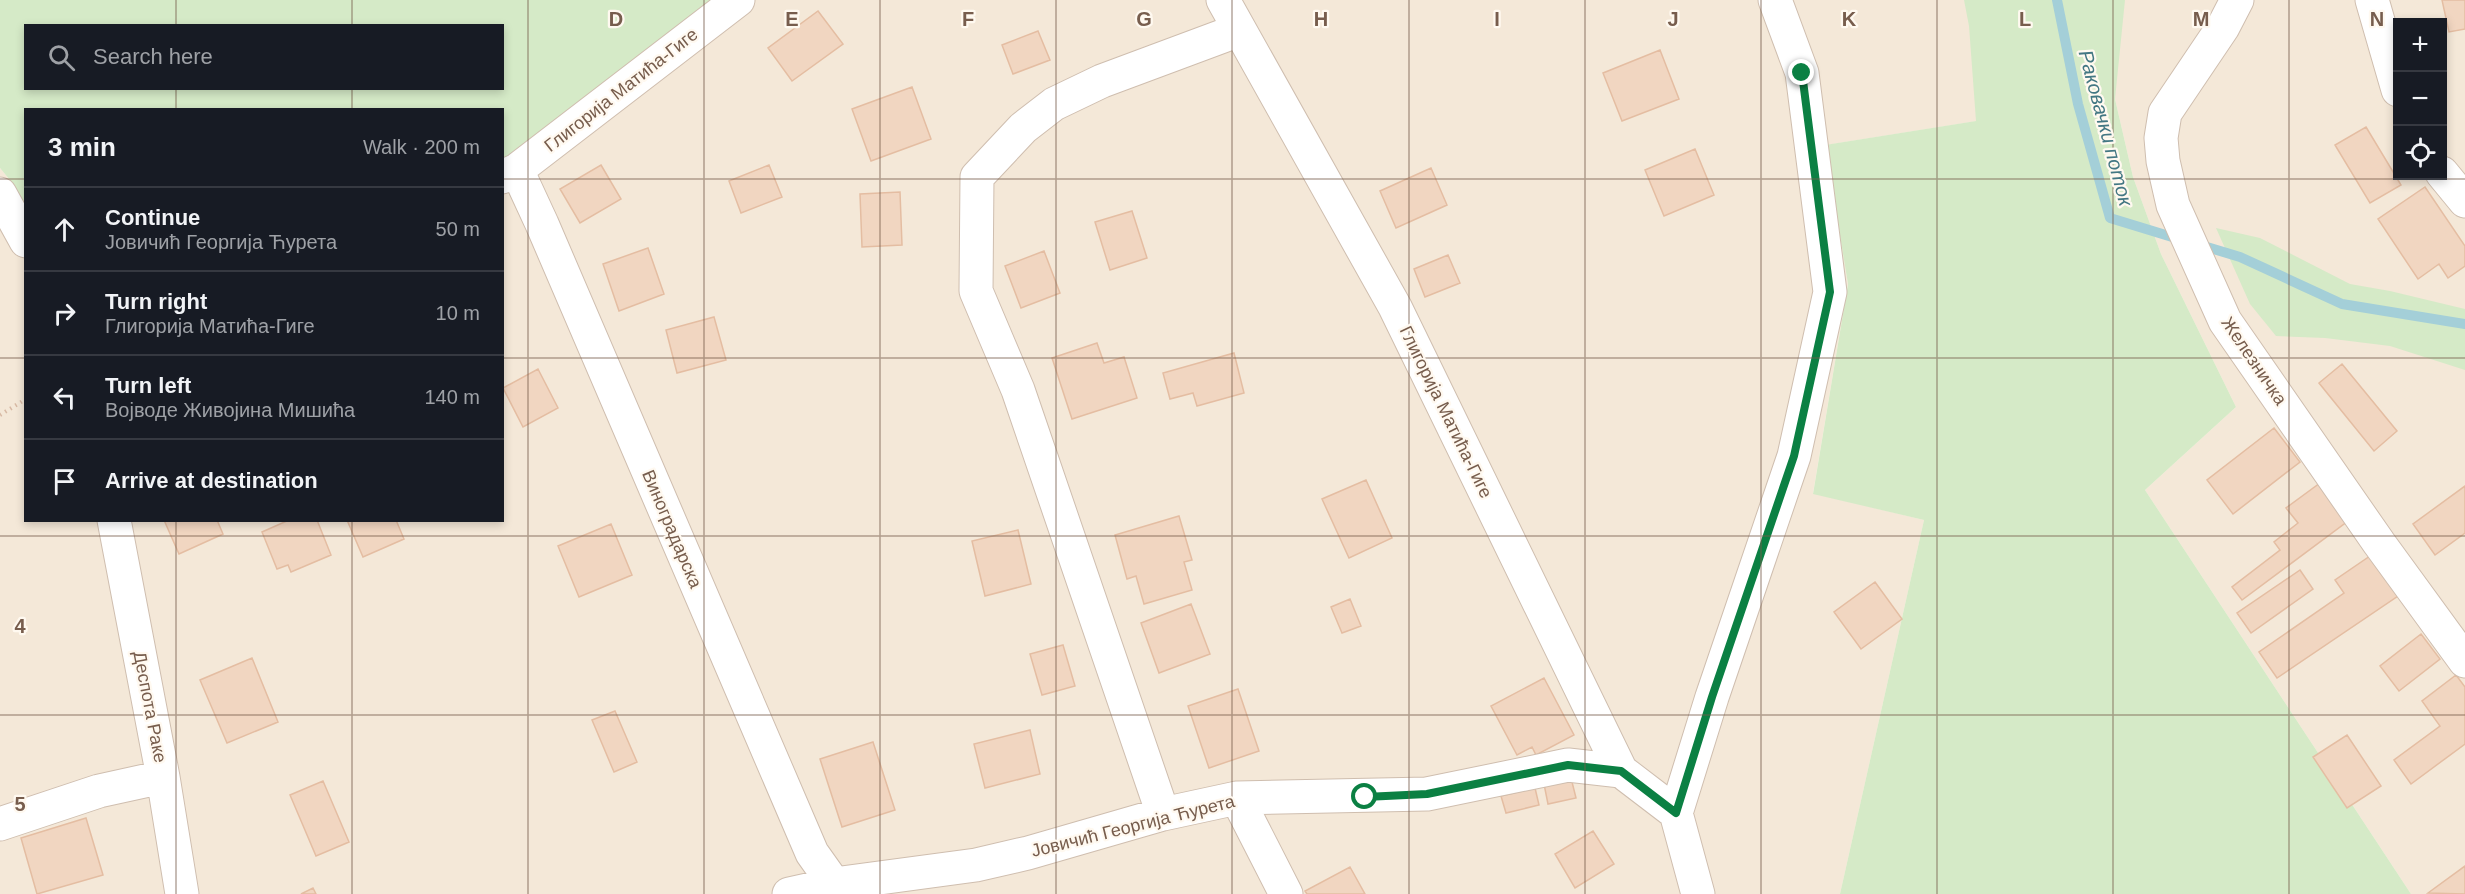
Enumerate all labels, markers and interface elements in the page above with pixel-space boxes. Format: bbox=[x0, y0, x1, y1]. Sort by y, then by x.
text: D bbox=[609, 8, 623, 30]
text: E bbox=[785, 8, 799, 30]
text: F bbox=[962, 8, 974, 30]
text: G bbox=[1136, 8, 1152, 30]
text: H bbox=[1314, 8, 1328, 30]
text: I bbox=[1494, 8, 1500, 30]
text: J bbox=[1667, 8, 1679, 30]
text: K bbox=[1842, 8, 1857, 30]
text: L bbox=[2019, 8, 2031, 30]
text: M bbox=[2193, 8, 2209, 30]
text: N bbox=[2370, 8, 2384, 30]
map controls bbox=[2393, 18, 2447, 180]
button: + bbox=[2393, 18, 2447, 72]
search box bbox=[24, 24, 504, 90]
street label: Глигорија Матића-Гиге bbox=[541, 24, 701, 156]
icon: search bbox=[45, 41, 78, 74]
text: Search here bbox=[93, 44, 213, 69]
water label: Раковачки поток bbox=[2075, 48, 2138, 210]
route end bbox=[1788, 59, 1814, 85]
button: − bbox=[2393, 72, 2447, 126]
button: locate bbox=[2393, 126, 2447, 180]
text: 3 min bbox=[48, 132, 116, 162]
text: Walk · 200 m bbox=[363, 136, 480, 158]
text: Continue bbox=[105, 205, 200, 230]
icon: ahead bbox=[48, 213, 81, 246]
text: 50 m bbox=[436, 218, 480, 240]
text: Јовичић Георгија Ћурета bbox=[105, 231, 337, 253]
text: Turn right bbox=[105, 289, 207, 314]
icon: right bbox=[48, 297, 81, 330]
text: 10 m bbox=[436, 302, 480, 324]
street label: Железничка bbox=[2217, 313, 2291, 410]
text: Глигорија Матића-Гиге bbox=[105, 315, 315, 337]
street label: Глигорија Матића-Гиге bbox=[1396, 323, 1496, 501]
text: Turn left bbox=[105, 373, 191, 398]
icon: left bbox=[48, 381, 81, 414]
text: 140 m bbox=[424, 386, 480, 408]
text: Војводе Живојина Мишића bbox=[105, 399, 355, 421]
icon: arrive bbox=[48, 465, 81, 498]
street label: Виноградарска bbox=[638, 467, 706, 592]
text: Arrive at destination bbox=[105, 468, 318, 493]
text: 4 bbox=[14, 615, 26, 637]
street label: Деспота Раке bbox=[129, 650, 171, 764]
route start bbox=[1351, 783, 1377, 809]
street label: Јовичић Георгија Ћурета bbox=[1029, 791, 1238, 861]
text: 5 bbox=[14, 793, 26, 815]

